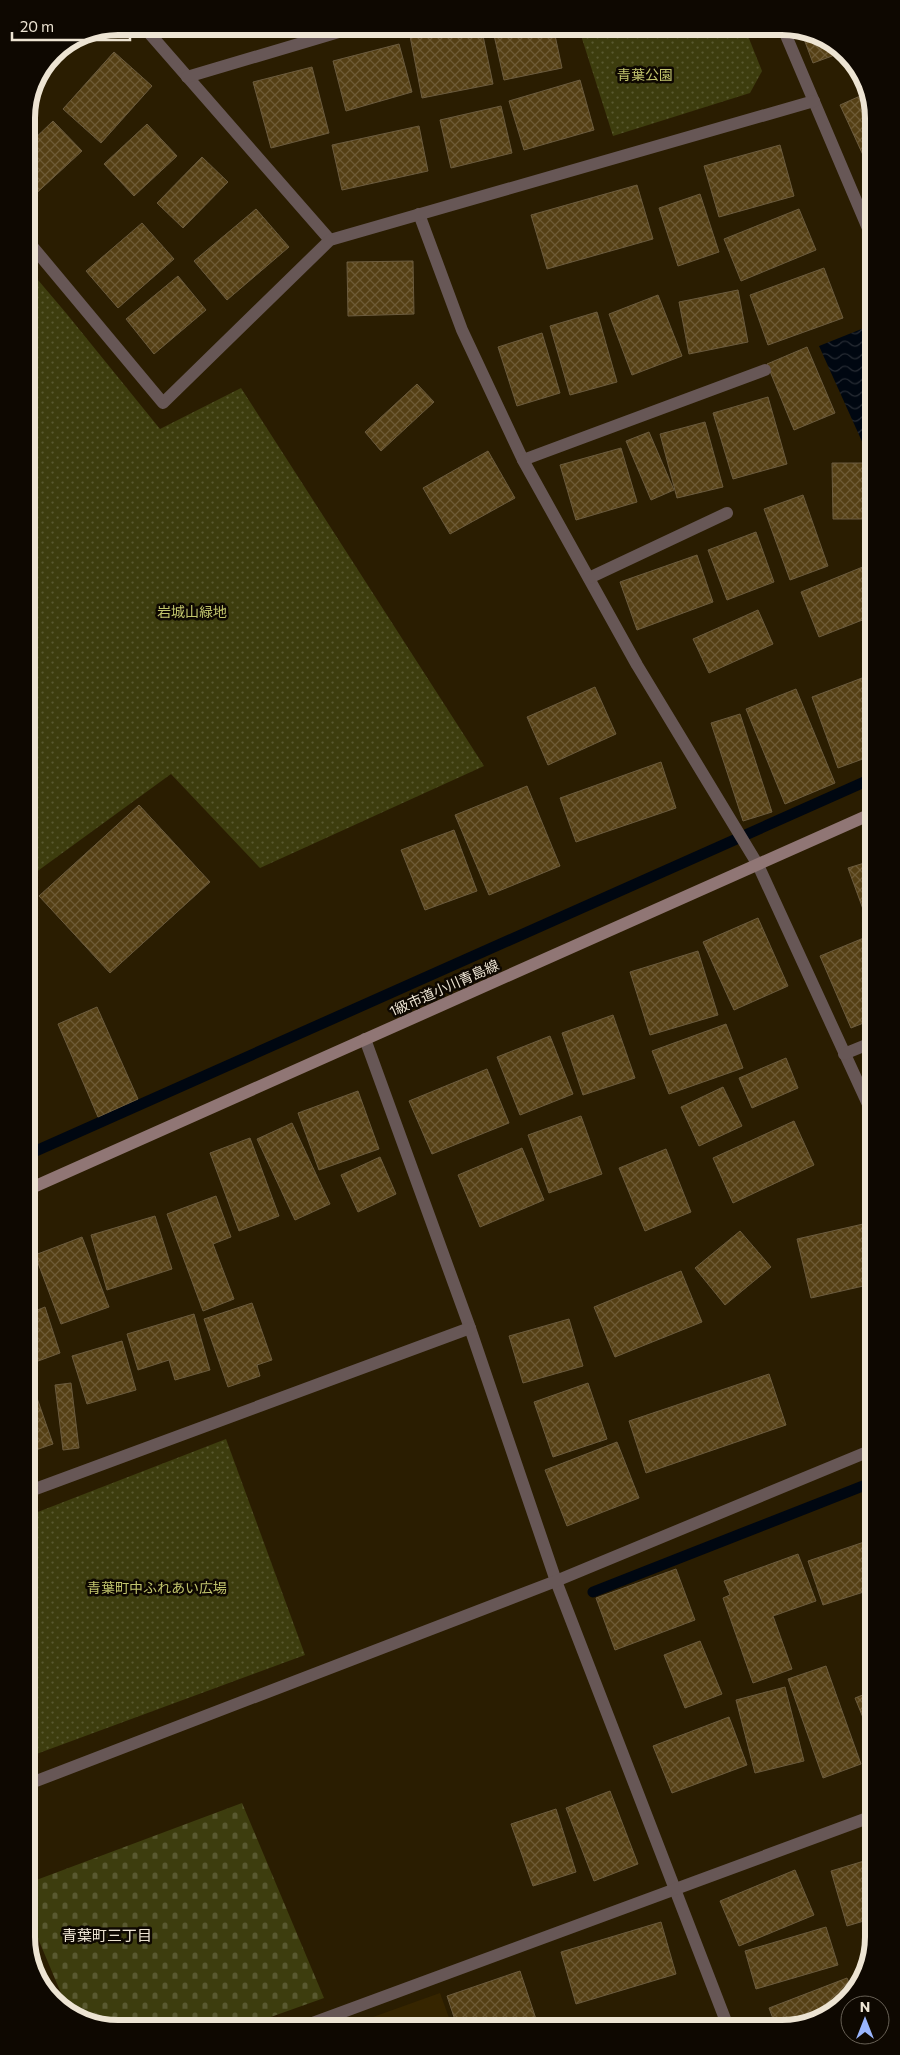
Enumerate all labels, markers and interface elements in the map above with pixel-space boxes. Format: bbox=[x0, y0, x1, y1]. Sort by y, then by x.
scale bar bbox=[12, 10, 130, 42]
text: 20 m bbox=[20, 17, 54, 35]
park label: 青葉公園 bbox=[617, 66, 673, 83]
park label: 岩城山緑地 bbox=[157, 603, 227, 620]
street label: 1級市道小川青島線 bbox=[386, 956, 501, 1019]
park label: 青葉町中ふれあい広場 bbox=[87, 1579, 227, 1596]
district label: 青葉町三丁目 bbox=[62, 1926, 152, 1944]
north arrow bbox=[840, 1995, 890, 2045]
text: N bbox=[860, 1998, 870, 2015]

